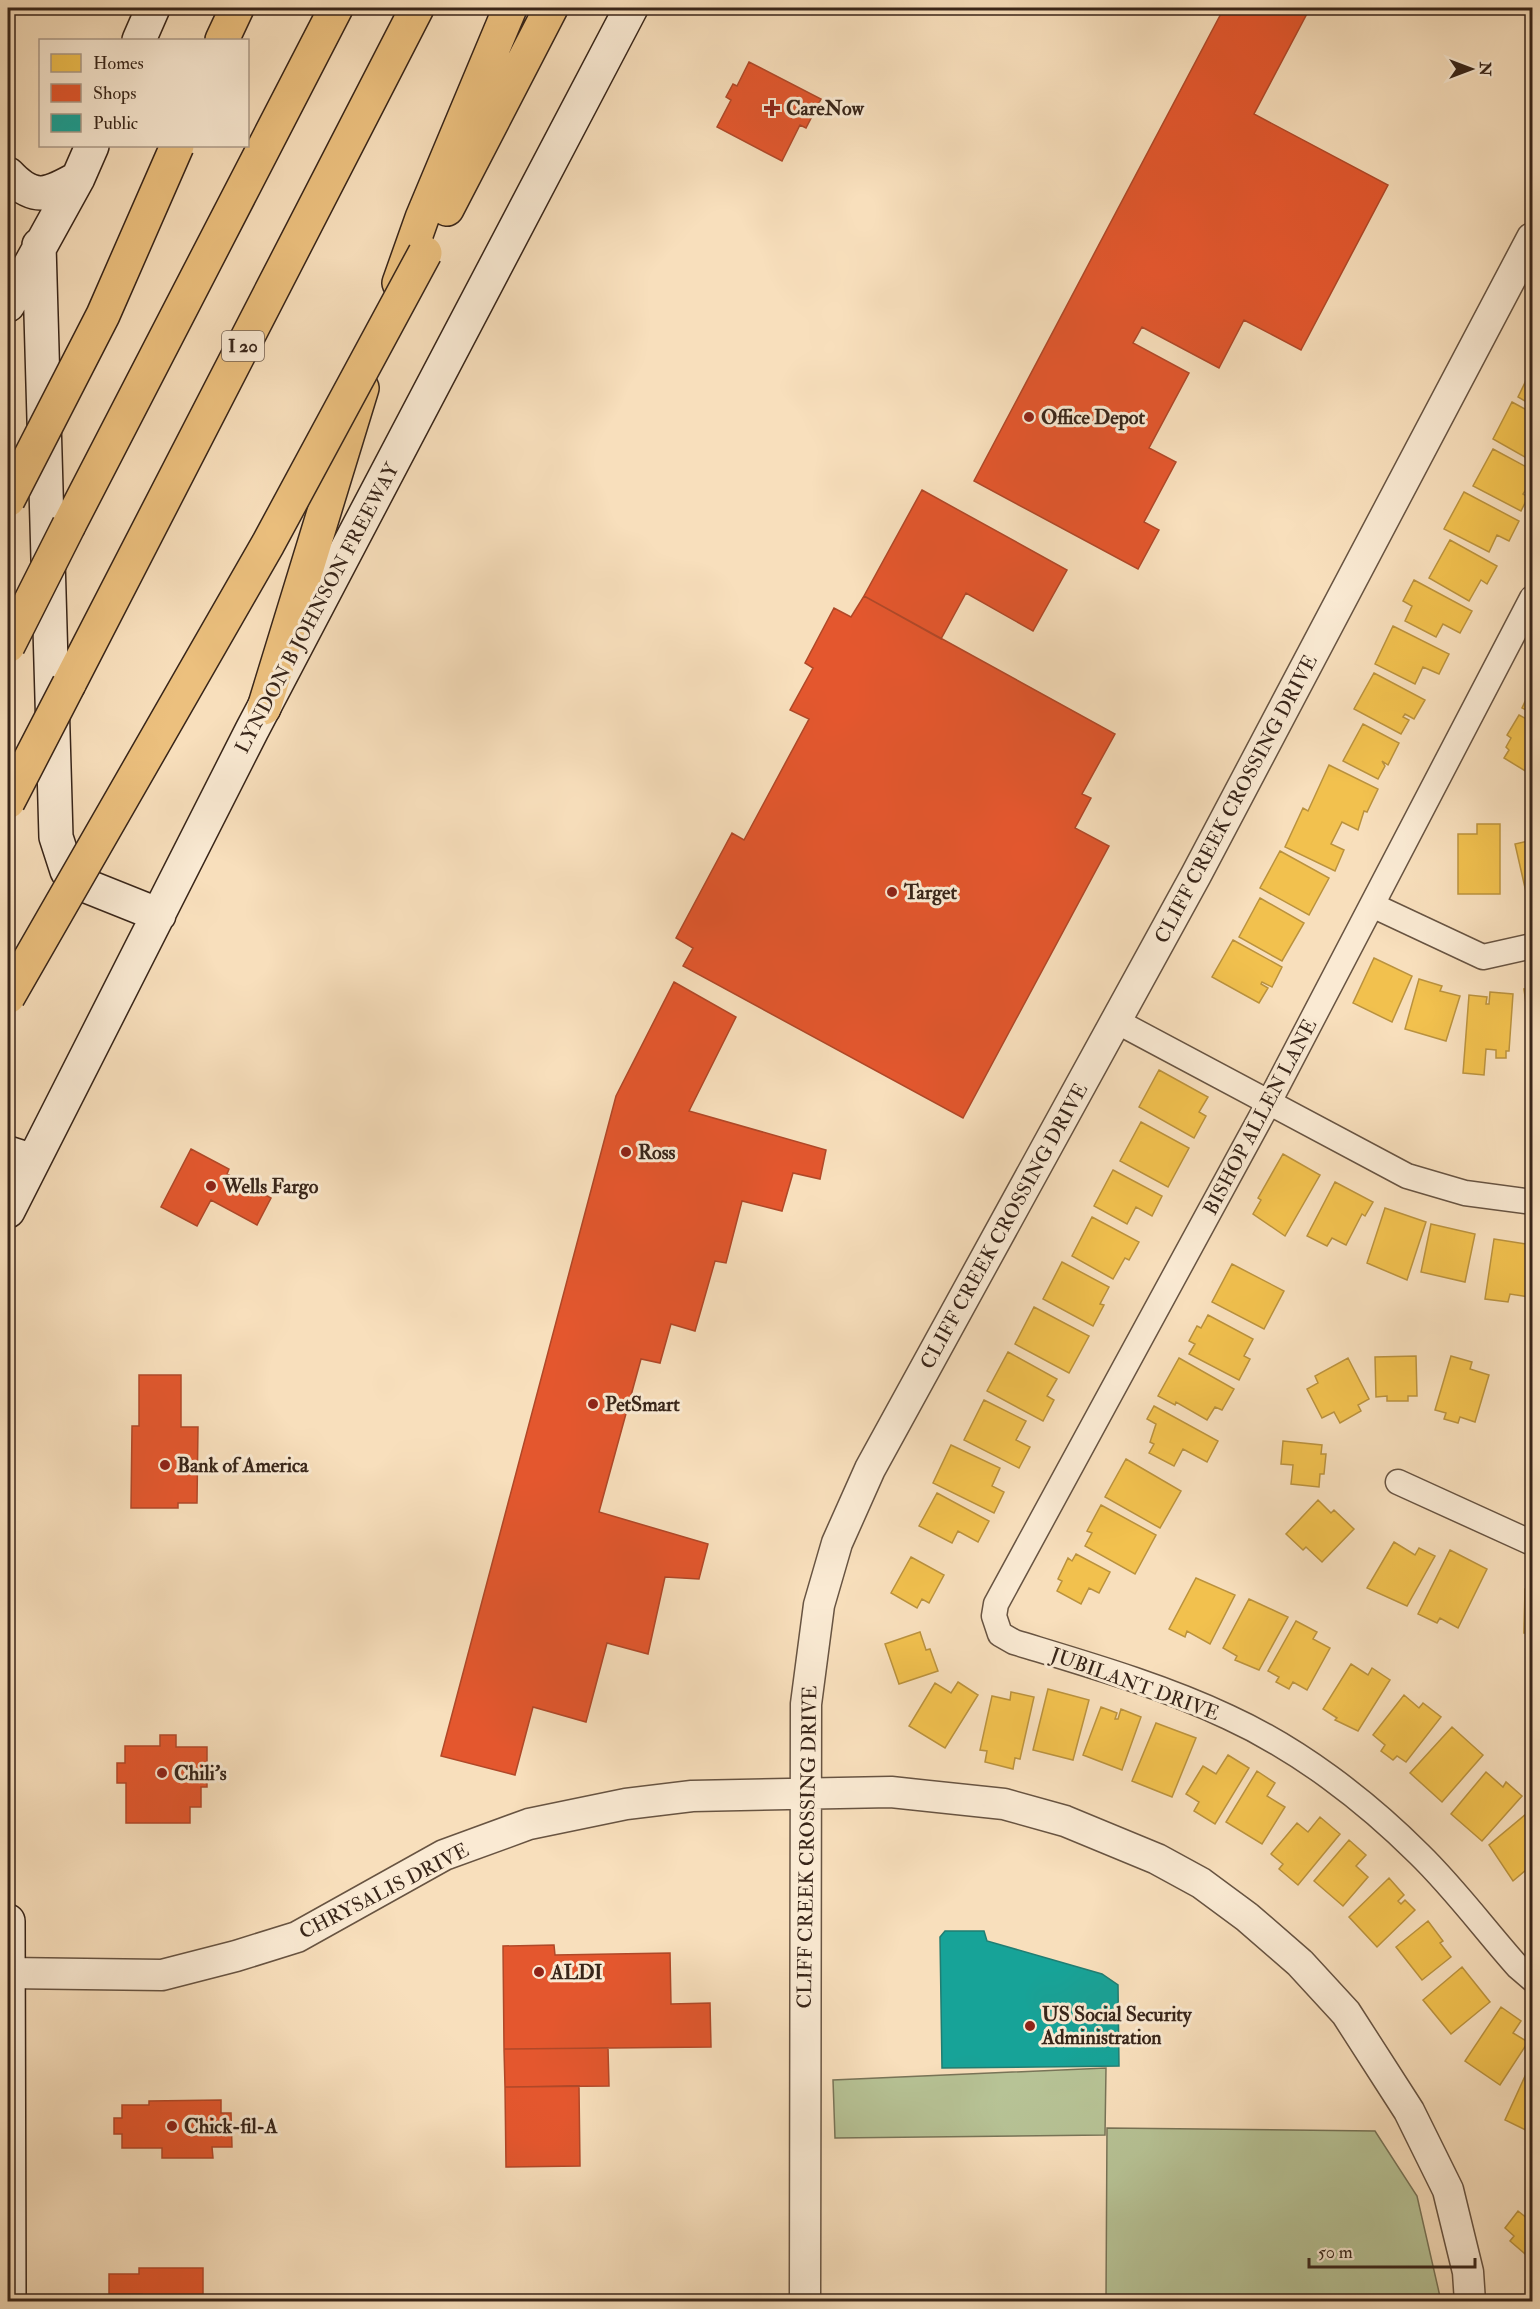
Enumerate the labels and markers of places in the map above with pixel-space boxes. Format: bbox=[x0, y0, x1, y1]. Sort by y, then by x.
place label: CareNow bbox=[786, 96, 864, 121]
marker: CareNow bbox=[763, 99, 781, 117]
place label: Office Depot bbox=[1041, 405, 1145, 431]
marker: Office Depot bbox=[1022, 410, 1036, 424]
place label: Target bbox=[903, 880, 957, 906]
marker: Target bbox=[885, 885, 899, 899]
place label: Ross bbox=[638, 1140, 676, 1165]
marker: Ross bbox=[619, 1145, 633, 1159]
place label: Wells Fargo bbox=[222, 1174, 319, 1200]
marker: Wells Fargo bbox=[204, 1179, 218, 1193]
place label: PetSmart bbox=[605, 1392, 680, 1417]
marker: PetSmart bbox=[586, 1397, 600, 1411]
place label: Bank of America bbox=[177, 1453, 309, 1478]
marker: Bank of America bbox=[158, 1458, 172, 1472]
place label: Chili's bbox=[174, 1761, 227, 1786]
marker: Chili's bbox=[155, 1766, 169, 1780]
place label: ALDI bbox=[550, 1960, 602, 1985]
marker: ALDI bbox=[532, 1965, 546, 1979]
place label: US Social Security Administration bbox=[1041, 2002, 1193, 2050]
marker: US Social Security Administration bbox=[1023, 2019, 1037, 2033]
place label: Chick-fil-A bbox=[184, 2114, 278, 2139]
marker: Chick-fil-A bbox=[165, 2119, 179, 2133]

